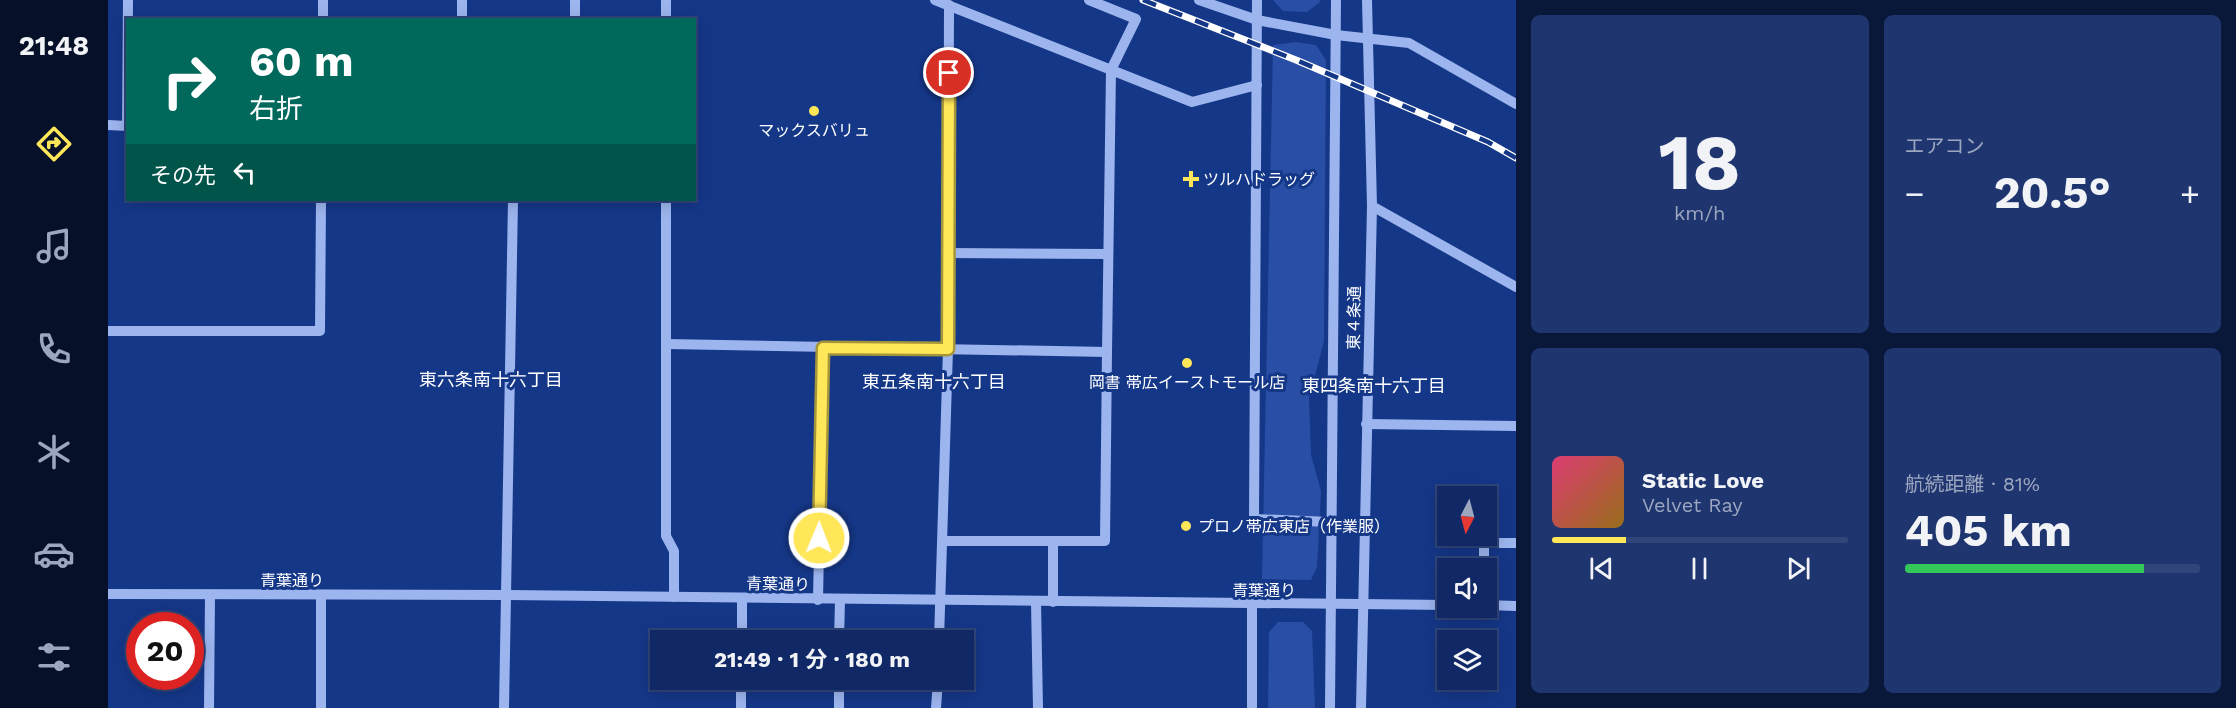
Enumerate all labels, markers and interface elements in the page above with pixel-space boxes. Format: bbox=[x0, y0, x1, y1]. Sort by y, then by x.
text: 21:48 bbox=[19, 30, 89, 62]
text: 60 m bbox=[249, 37, 353, 86]
icon: right bbox=[150, 42, 228, 120]
pin bbox=[923, 47, 974, 98]
icon: arrive bbox=[932, 56, 965, 89]
text: 右折 bbox=[249, 93, 303, 125]
marker: マックスバリュ bbox=[807, 104, 821, 118]
text: 18 bbox=[1658, 116, 1741, 208]
place label: マックスバリュ bbox=[758, 121, 870, 140]
icon: directions bbox=[33, 123, 75, 165]
text: エアコン bbox=[1905, 134, 1985, 158]
icon: left bbox=[228, 156, 261, 189]
text: その先 bbox=[150, 163, 216, 188]
text: 20.5° bbox=[1994, 166, 2111, 219]
place label: ツルハドラッグ bbox=[1203, 170, 1315, 189]
marker: ツルハドラッグ bbox=[1184, 172, 1198, 186]
text: − bbox=[1905, 174, 1924, 213]
text: + bbox=[2180, 174, 2200, 213]
text: km/h bbox=[1674, 201, 1726, 225]
icon: music bbox=[33, 225, 75, 267]
street label: 東４条通 bbox=[1344, 286, 1364, 350]
icon: phone bbox=[33, 328, 75, 370]
marker: 岡書 帯広イーストモール店 bbox=[1180, 356, 1194, 370]
district label: 東六条南十六丁目 bbox=[419, 369, 563, 390]
district label: 東五条南十六丁目 bbox=[862, 371, 1006, 392]
place label: 岡書 帯広イーストモール店 bbox=[1089, 373, 1285, 392]
district label: 東四条南十六丁目 bbox=[1302, 375, 1446, 396]
icon: climate bbox=[33, 431, 75, 473]
text: Static Love bbox=[1642, 468, 1764, 493]
text: 航続距離 · 81% bbox=[1905, 472, 2040, 496]
north arrow bbox=[1437, 486, 1497, 546]
map controls bbox=[1437, 486, 1497, 690]
text: Velvet Ray bbox=[1642, 493, 1743, 517]
text: 405 km bbox=[1905, 504, 2072, 557]
position arrow bbox=[787, 506, 851, 570]
place label: プロノ帯広東店（作業服） bbox=[1198, 517, 1390, 536]
marker: プロノ帯広東店（作業服） bbox=[1179, 519, 1193, 533]
icon: car bbox=[33, 533, 75, 575]
icon: previous bbox=[1585, 552, 1618, 585]
icon: pause bbox=[1683, 552, 1716, 585]
icon: next bbox=[1782, 552, 1815, 585]
button: sound bbox=[1437, 558, 1497, 618]
street label: 青葉通り bbox=[260, 571, 324, 590]
street label: 青葉通り bbox=[746, 574, 810, 594]
street label: 青葉通り bbox=[1232, 581, 1296, 600]
speed limit sign: 20 bbox=[126, 612, 204, 690]
button: layers bbox=[1437, 630, 1497, 690]
icon: filters bbox=[33, 636, 75, 678]
text: 21:49 · 1 分 · 180 m bbox=[714, 647, 910, 672]

